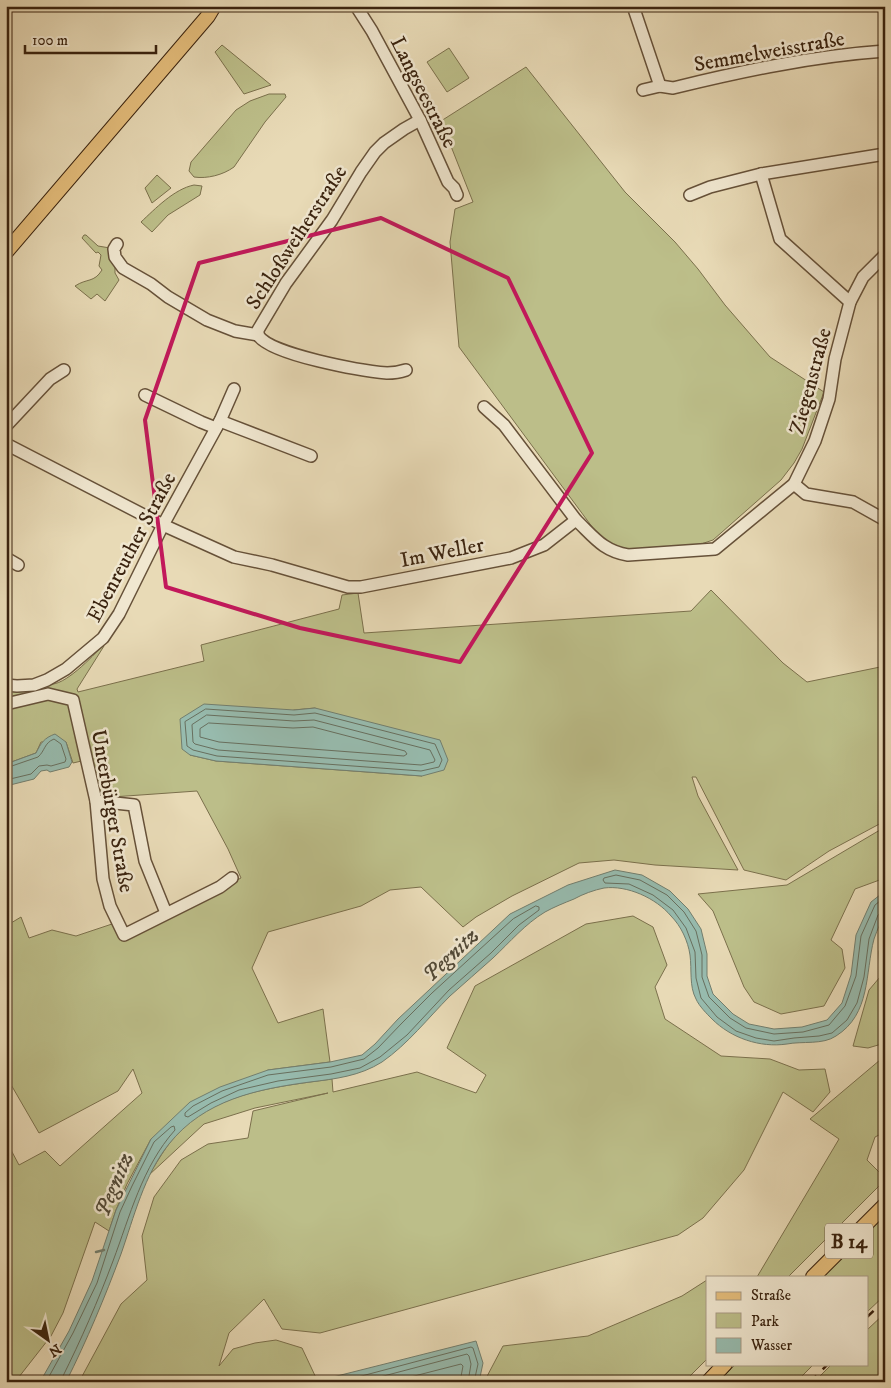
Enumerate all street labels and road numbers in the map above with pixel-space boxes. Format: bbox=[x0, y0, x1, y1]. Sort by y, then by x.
street label: Semmelweisstraße bbox=[692, 26, 847, 78]
street label: Langseestraße bbox=[384, 32, 462, 153]
street label: Schloßweiherstraße bbox=[241, 160, 353, 314]
street label: Ziegenstraße bbox=[784, 325, 838, 437]
street label: Ebenreuther Straße bbox=[82, 468, 182, 627]
street label: Im Weller bbox=[398, 532, 487, 574]
street label: Unterbürger Straße bbox=[85, 728, 139, 895]
road number: B 14 bbox=[825, 1224, 873, 1258]

